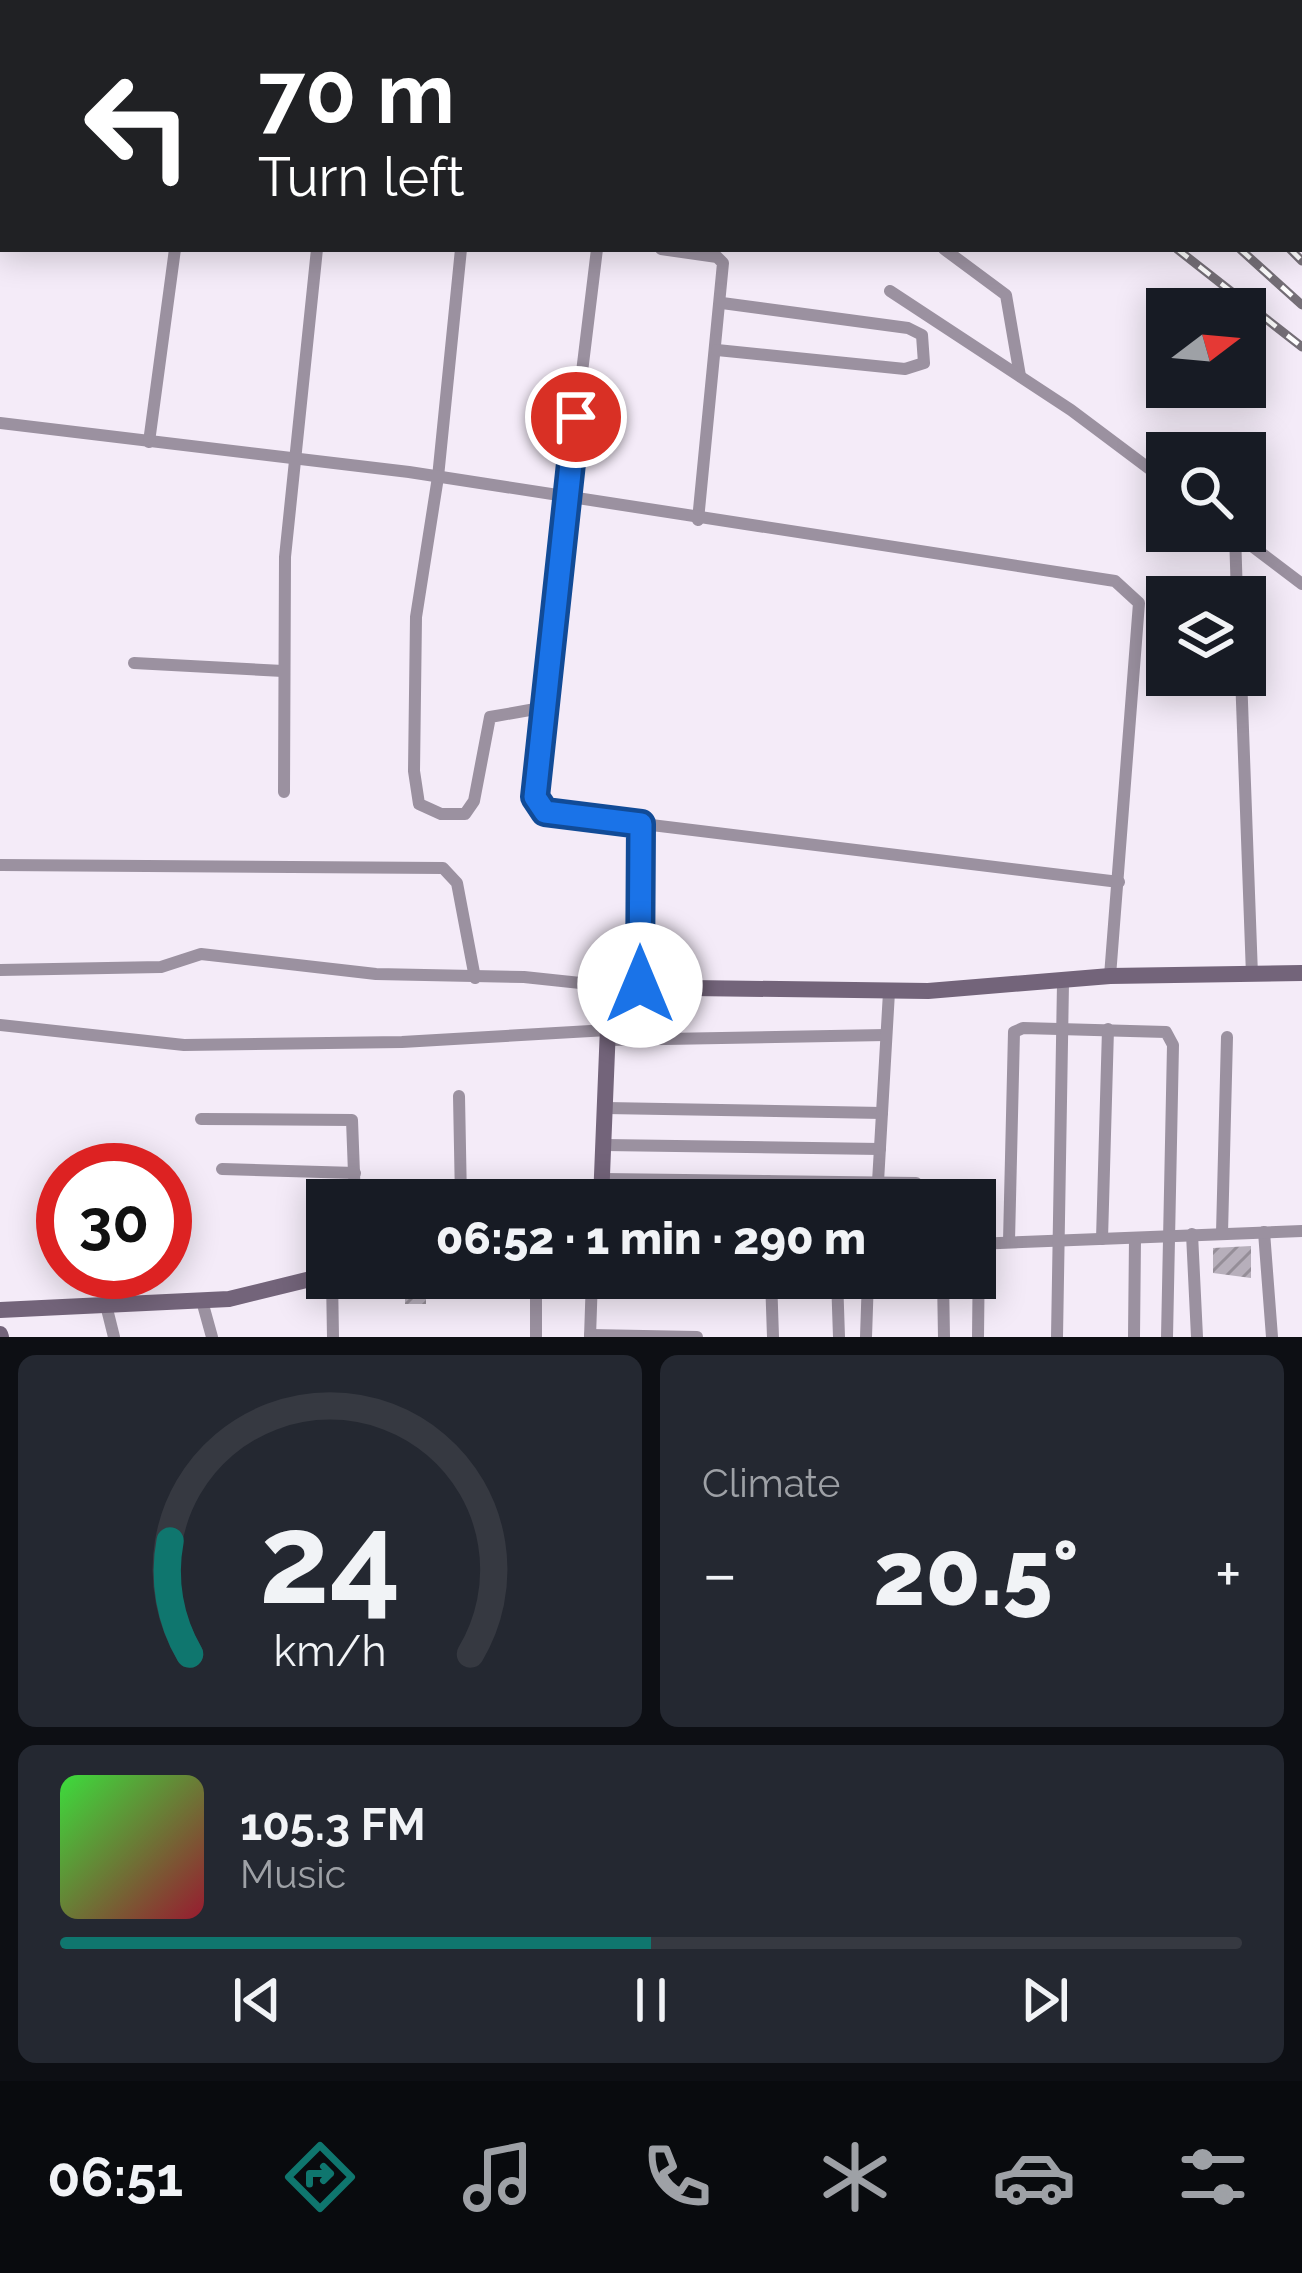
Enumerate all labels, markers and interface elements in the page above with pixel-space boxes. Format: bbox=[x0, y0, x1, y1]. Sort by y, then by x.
text: 70 m bbox=[258, 44, 455, 143]
icon: left bbox=[60, 48, 216, 204]
text: Turn left bbox=[258, 145, 465, 209]
north arrow bbox=[1146, 288, 1266, 408]
map controls bbox=[1146, 288, 1266, 696]
pin bbox=[525, 366, 627, 468]
icon: arrive bbox=[543, 384, 609, 450]
button: search bbox=[1146, 432, 1266, 552]
button: layers bbox=[1146, 576, 1266, 696]
position arrow bbox=[577, 922, 703, 1048]
speed limit sign: 30 bbox=[36, 1143, 192, 1299]
text: 06:52 · 1 min · 290 m bbox=[436, 1212, 866, 1265]
text: Climate bbox=[702, 1460, 840, 1506]
text: 24 bbox=[259, 1486, 401, 1632]
text: 20.5° bbox=[873, 1520, 1079, 1626]
text: − bbox=[702, 1535, 738, 1612]
text: + bbox=[1215, 1535, 1242, 1612]
text: km/h bbox=[273, 1626, 387, 1676]
text: 105.3 FM bbox=[240, 1798, 426, 1851]
text: Music bbox=[240, 1851, 346, 1897]
icon: previous bbox=[224, 1967, 290, 2033]
icon: pause bbox=[618, 1967, 684, 2033]
icon: next bbox=[1012, 1967, 1078, 2033]
icon: directions bbox=[278, 2135, 362, 2219]
icon: music bbox=[456, 2135, 540, 2219]
icon: phone bbox=[635, 2135, 719, 2219]
icon: climate bbox=[813, 2135, 897, 2219]
icon: car bbox=[992, 2135, 1076, 2219]
icon: filters bbox=[1171, 2135, 1255, 2219]
text: 06:51 bbox=[47, 2145, 183, 2209]

